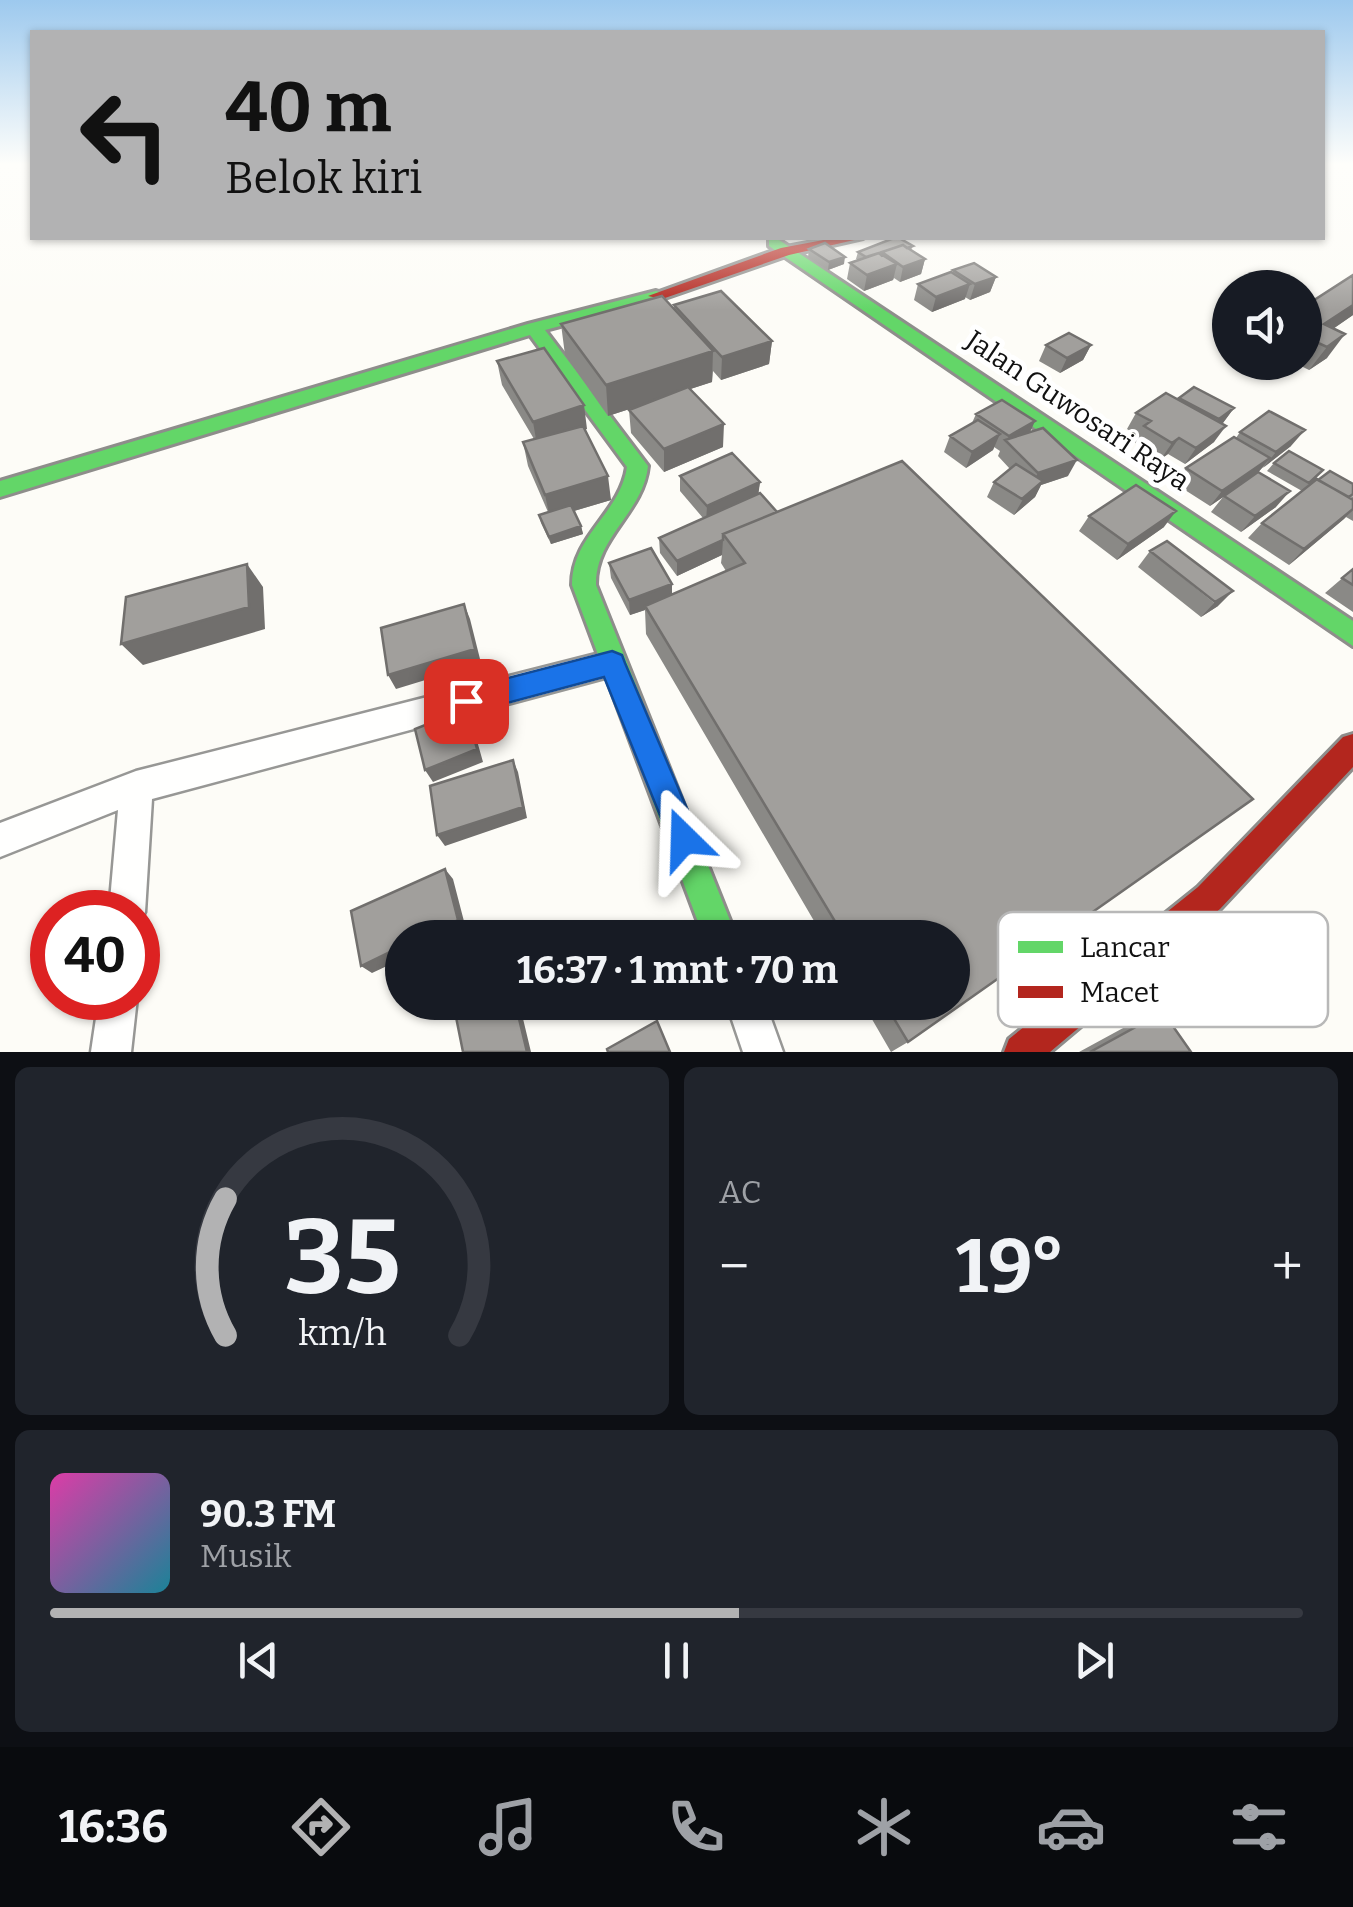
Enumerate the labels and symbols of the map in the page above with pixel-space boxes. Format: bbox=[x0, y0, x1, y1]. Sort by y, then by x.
street label: Jalan Guwosari Raya bbox=[959, 323, 1196, 497]
pin bbox=[424, 659, 509, 744]
position arrow bbox=[632, 787, 736, 891]
speed limit sign: 40 bbox=[30, 890, 160, 1020]
legend bbox=[998, 912, 1328, 1027]
text: Lancar bbox=[1080, 931, 1170, 964]
text: Macet bbox=[1080, 976, 1159, 1009]

